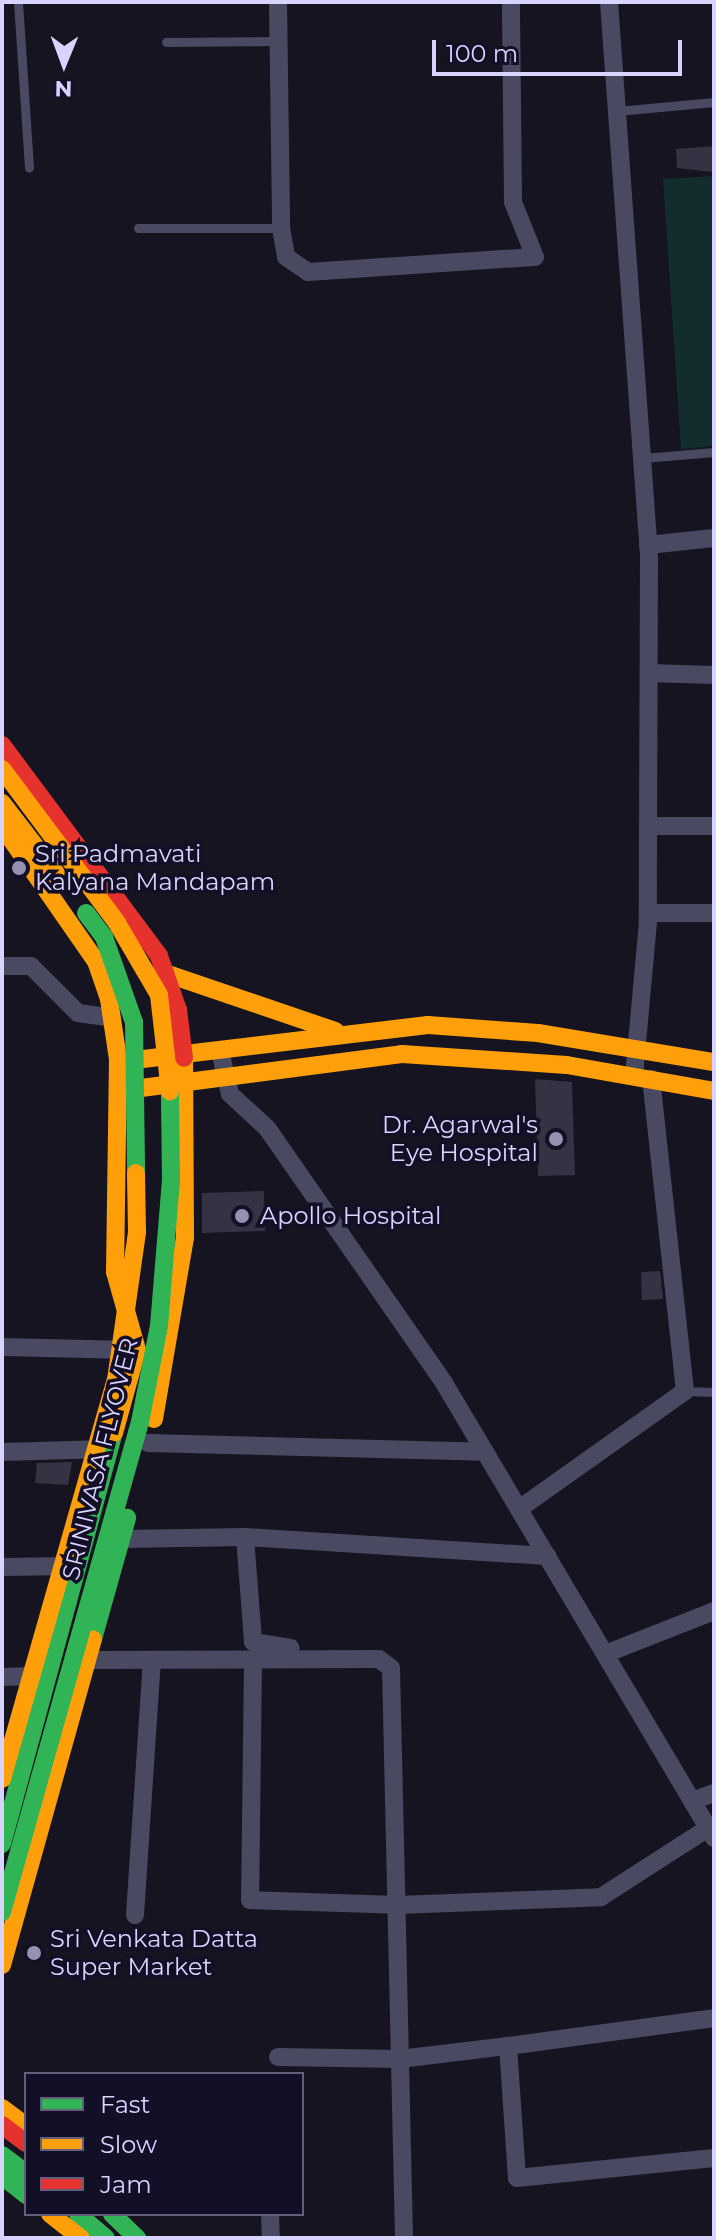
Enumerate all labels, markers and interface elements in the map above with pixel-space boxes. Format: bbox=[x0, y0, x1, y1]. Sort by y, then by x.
north arrow bbox=[24, 24, 104, 104]
scale bar bbox=[436, 24, 686, 74]
text: 100 m bbox=[446, 39, 518, 68]
text: N bbox=[54, 75, 73, 102]
place label: Sri Padmavati Kalyana Mandapam bbox=[35, 840, 275, 896]
marker: Sri Padmavati Kalyana Mandapam bbox=[10, 859, 28, 877]
place label: Dr. Agarwal's Eye Hospital bbox=[382, 1111, 538, 1167]
marker: Dr. Agarwal's Eye Hospital bbox=[545, 1128, 567, 1150]
place label: Apollo Hospital bbox=[260, 1202, 441, 1230]
marker: Apollo Hospital bbox=[231, 1205, 253, 1227]
street label: SRINIVASA FLYOVER bbox=[56, 1335, 144, 1583]
place label: Sri Venkata Datta Super Market bbox=[50, 1925, 258, 1981]
marker: Sri Venkata Datta Super Market bbox=[25, 1944, 43, 1962]
legend bbox=[24, 2072, 304, 2216]
text: Fast bbox=[100, 2090, 150, 2119]
text: Slow bbox=[100, 2130, 157, 2159]
text: Jam bbox=[100, 2170, 152, 2199]

